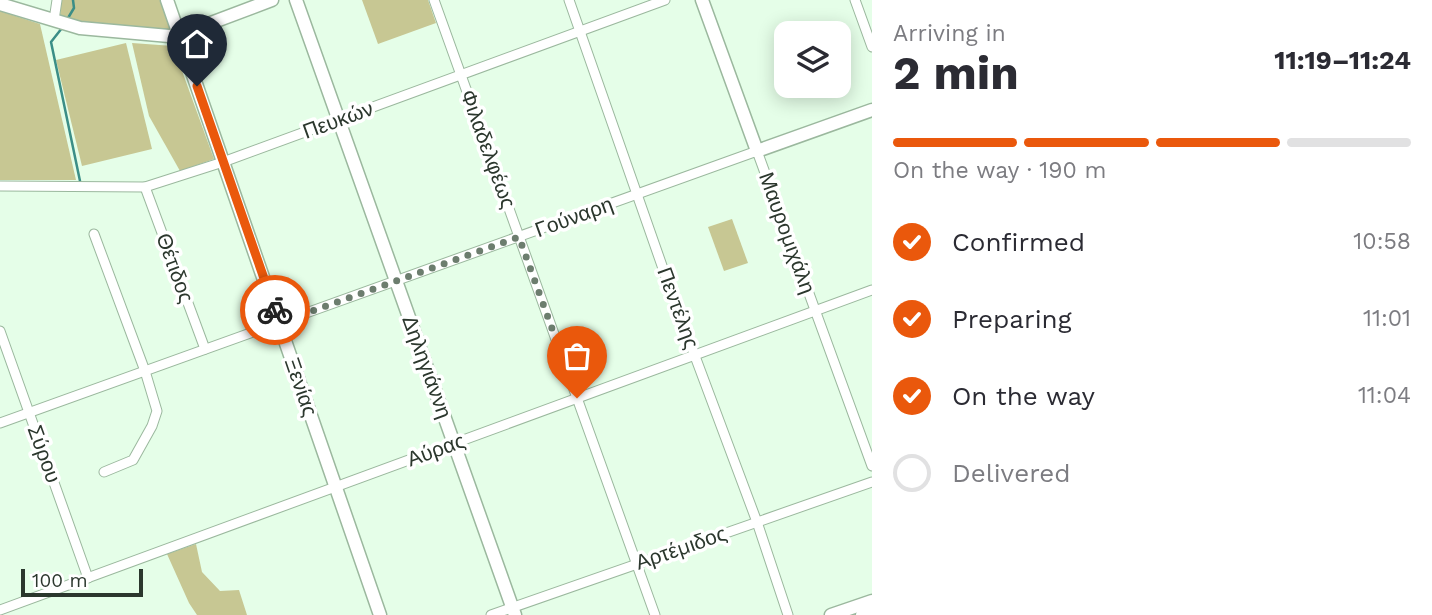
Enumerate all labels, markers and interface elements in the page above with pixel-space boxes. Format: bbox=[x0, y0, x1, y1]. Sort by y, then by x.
pin bbox=[167, 14, 227, 86]
text: Arriving in bbox=[893, 20, 1006, 47]
map controls bbox=[774, 21, 851, 98]
button: layers bbox=[774, 21, 851, 98]
icon: home bbox=[178, 25, 216, 63]
text: 11:19–11:24 bbox=[1274, 45, 1411, 75]
text: 2 min bbox=[893, 46, 1019, 100]
street label: Φιλαδελφέως bbox=[455, 86, 521, 212]
street label: Πευκών bbox=[299, 95, 376, 144]
text: On the way · 190 m bbox=[893, 157, 1106, 184]
street label: Μαυρομιχάλη bbox=[754, 169, 821, 297]
street label: Γούναρη bbox=[531, 191, 616, 242]
icon: check bbox=[893, 223, 931, 261]
text: Confirmed bbox=[952, 227, 1085, 257]
text: 10:58 bbox=[1353, 228, 1411, 255]
street label: Θέτιδος bbox=[151, 230, 200, 306]
street label: Πεντέλης bbox=[652, 264, 705, 352]
courier bbox=[240, 275, 310, 345]
icon: bike bbox=[256, 291, 294, 329]
icon: check bbox=[893, 300, 931, 338]
text: Preparing bbox=[952, 304, 1072, 334]
text: 11:01 bbox=[1363, 305, 1411, 332]
street label: Δηληγιάννη bbox=[397, 312, 458, 422]
pin bbox=[547, 326, 607, 398]
icon: bag bbox=[558, 337, 596, 375]
street label: Ξενίας bbox=[280, 354, 323, 419]
icon: check bbox=[893, 377, 931, 415]
text: On the way bbox=[952, 381, 1095, 411]
text: 11:04 bbox=[1358, 382, 1411, 409]
street label: Σύρου bbox=[23, 422, 66, 486]
street label: Αύρας bbox=[404, 428, 468, 471]
text: Delivered bbox=[952, 458, 1071, 488]
street label: Αρτέμιδος bbox=[632, 520, 730, 575]
scale bar bbox=[21, 566, 144, 598]
text: 100 m bbox=[32, 569, 88, 592]

